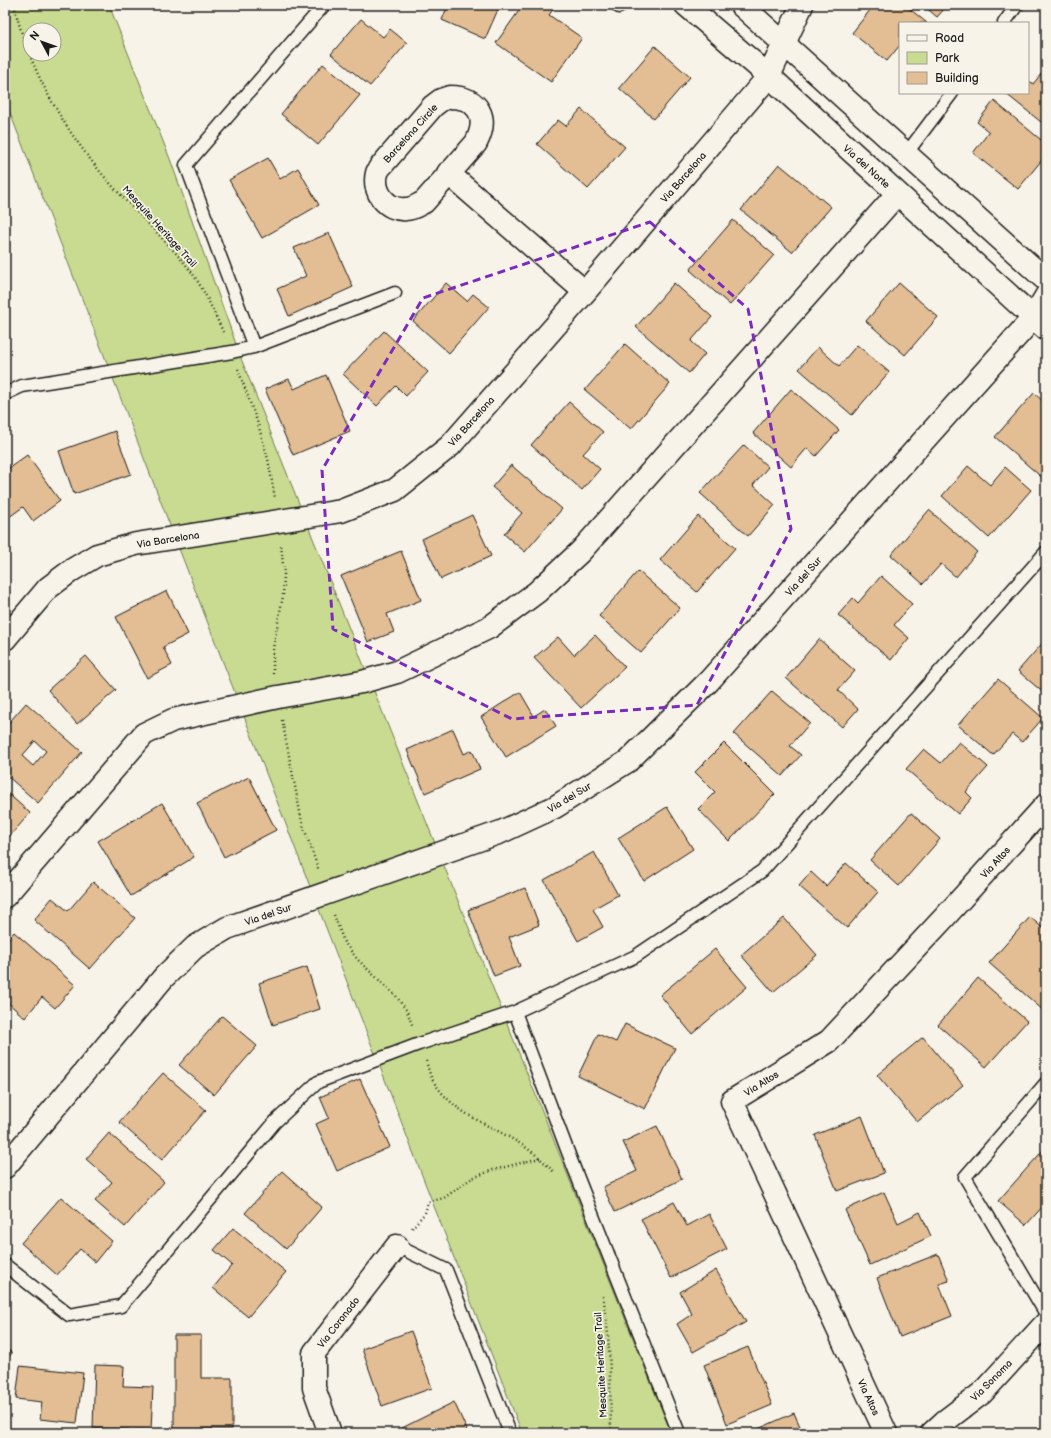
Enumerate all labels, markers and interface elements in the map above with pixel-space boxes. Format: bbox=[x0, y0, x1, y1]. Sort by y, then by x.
north arrow bbox=[22, 22, 62, 62]
legend bbox=[899, 22, 1029, 94]
text: N bbox=[27, 28, 42, 43]
text: Road bbox=[935, 31, 964, 46]
text: Park bbox=[935, 51, 959, 66]
text: Building bbox=[935, 71, 979, 86]
street label: Barcelona Circle bbox=[381, 102, 440, 166]
street label: Via del Norte bbox=[840, 143, 892, 191]
street label: Via Barcelona bbox=[658, 150, 709, 205]
street label: Mesquite Heritage Trail bbox=[119, 183, 199, 270]
street label: Via Barcelona bbox=[446, 394, 498, 449]
street label: Via Barcelona bbox=[136, 529, 201, 551]
street label: Via del Sur bbox=[783, 554, 825, 599]
street label: Via del Sur bbox=[546, 780, 594, 815]
street label: Via Altos bbox=[978, 844, 1013, 881]
street label: Via del Sur bbox=[243, 901, 294, 929]
street label: Via Altos bbox=[742, 1069, 781, 1099]
street label: Via Coronado bbox=[315, 1294, 363, 1351]
street label: Mesquite Heritage Trail bbox=[592, 1312, 610, 1418]
street label: Via Sonoma bbox=[968, 1357, 1015, 1404]
street label: Via Altos bbox=[854, 1377, 882, 1418]

